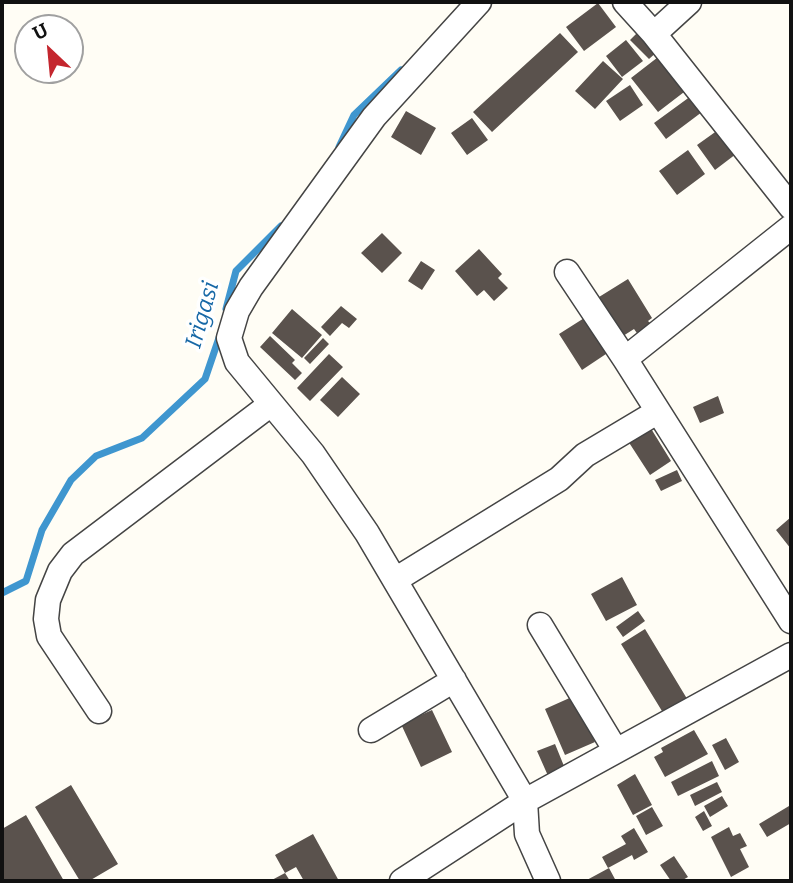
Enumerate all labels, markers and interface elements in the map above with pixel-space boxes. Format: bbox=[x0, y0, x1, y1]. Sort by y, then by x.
north arrow bbox=[14, 14, 84, 84]
text: U bbox=[29, 18, 52, 45]
water label: Irigasi bbox=[180, 278, 226, 352]

